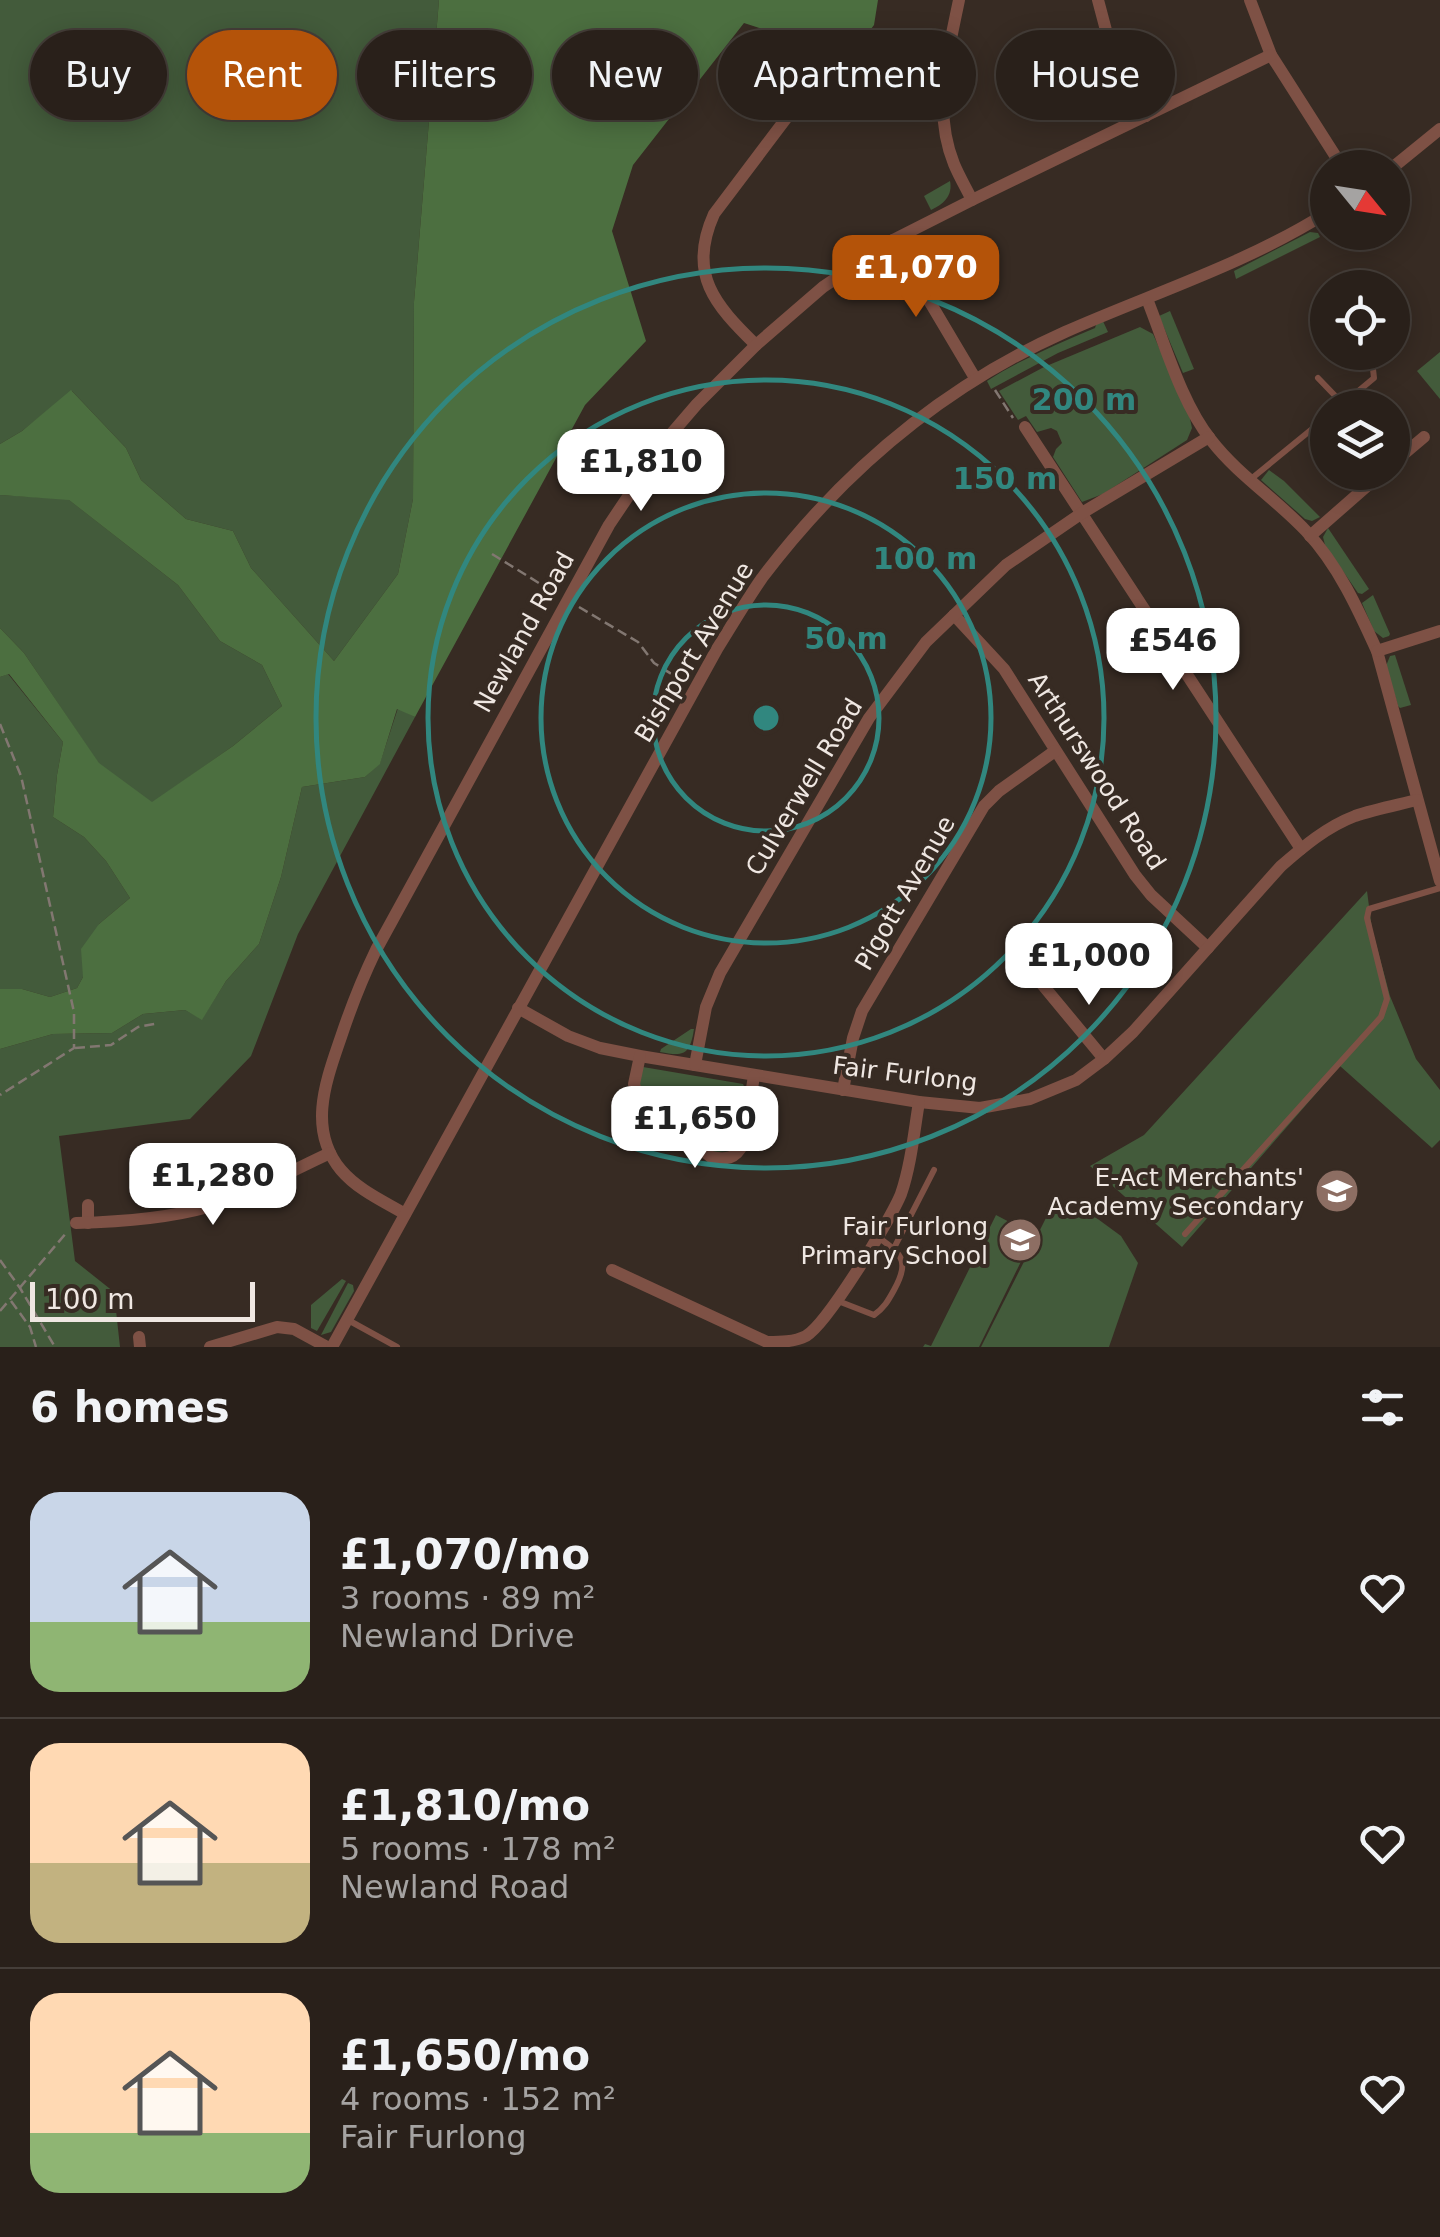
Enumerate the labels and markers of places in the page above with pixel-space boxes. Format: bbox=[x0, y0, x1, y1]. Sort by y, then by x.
pin: £1,070 bbox=[835, 235, 997, 320]
pin: £1,810 bbox=[560, 429, 722, 514]
pin: £546 bbox=[1114, 608, 1232, 693]
centre of rings bbox=[748, 700, 784, 736]
pin: £1,000 bbox=[1008, 923, 1170, 1008]
pin: £1,650 bbox=[614, 1086, 776, 1171]
pin: £1,280 bbox=[132, 1143, 294, 1228]
place label: E-Act Merchants' Academy Secondary bbox=[1048, 1163, 1304, 1221]
school or university icon: E-Act Merchants' Academy Secondary bbox=[1314, 1168, 1360, 1214]
place label: Fair Furlong Primary School bbox=[800, 1212, 988, 1270]
school or university icon: Fair Furlong Primary School bbox=[997, 1217, 1043, 1263]

